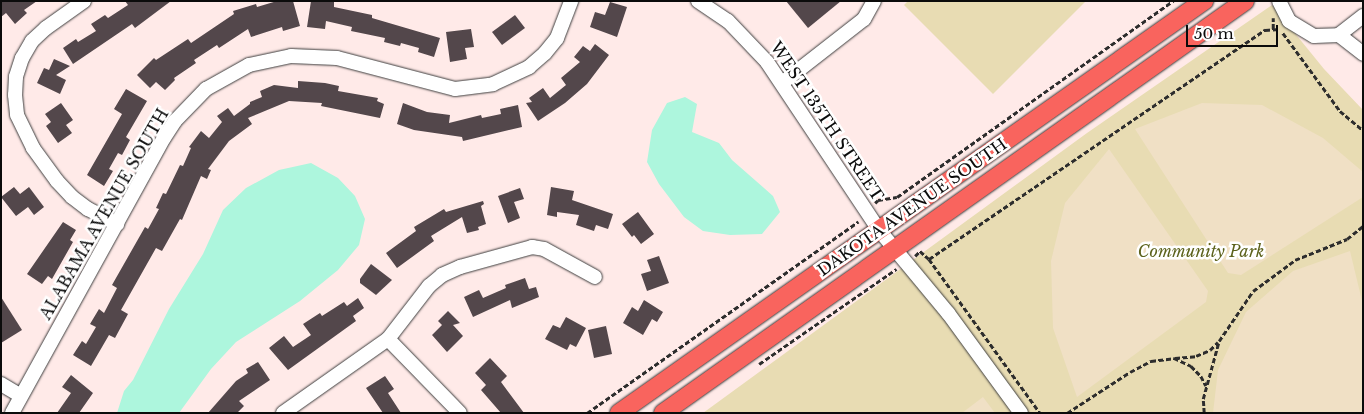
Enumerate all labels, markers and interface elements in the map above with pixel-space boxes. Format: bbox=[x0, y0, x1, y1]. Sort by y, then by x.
scale bar bbox=[1189, 15, 1282, 47]
text: 50 m bbox=[1194, 24, 1234, 43]
street label: WEST 135TH STREET bbox=[766, 38, 888, 204]
street label: ALABAMA AVENUE SOUTH bbox=[35, 105, 173, 323]
street label: DAKOTA AVENUE SOUTH bbox=[813, 134, 1011, 280]
park label: Community Park bbox=[1138, 241, 1264, 261]

